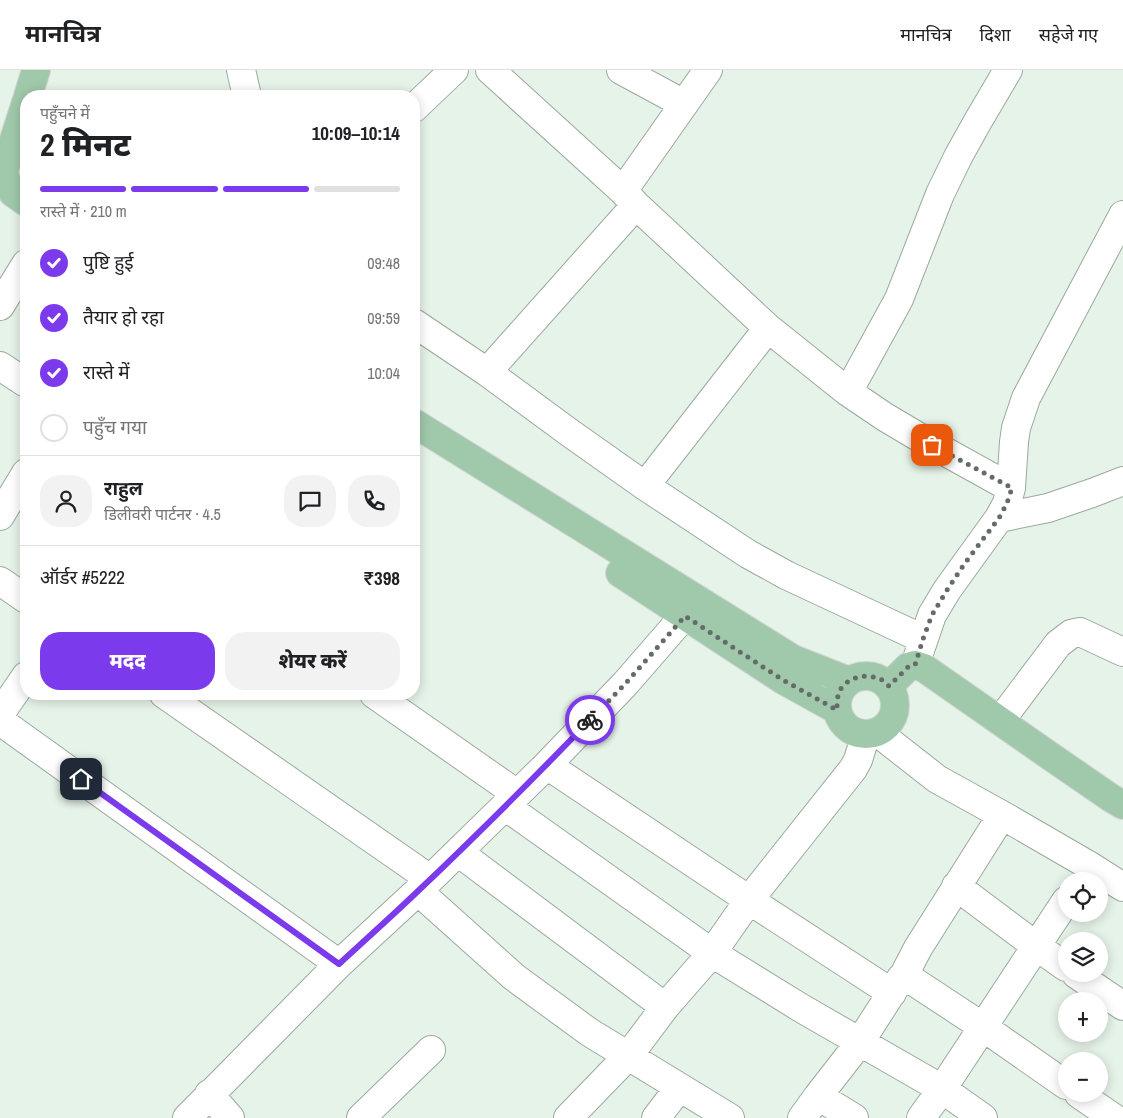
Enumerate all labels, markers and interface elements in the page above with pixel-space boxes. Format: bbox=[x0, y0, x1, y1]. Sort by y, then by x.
text: मानचित्र bbox=[25, 17, 101, 49]
text: मानचित्र bbox=[900, 22, 952, 47]
text: दिशा bbox=[980, 22, 1011, 47]
text: सहेजे गए bbox=[1039, 22, 1098, 47]
text: पहुँचने में bbox=[40, 102, 90, 124]
text: 10:09–10:14 bbox=[312, 120, 400, 146]
text: 2 मिनट bbox=[40, 123, 131, 166]
text: रास्ते में · 210 m bbox=[40, 200, 127, 222]
icon: check bbox=[40, 249, 68, 277]
text: पुष्टि हुई bbox=[83, 249, 134, 275]
text: 09:48 bbox=[367, 252, 400, 274]
icon: check bbox=[40, 304, 68, 332]
text: तैयार हो रहा bbox=[83, 304, 164, 330]
text: 09:59 bbox=[367, 307, 400, 329]
icon: check bbox=[40, 359, 68, 387]
text: रास्ते में bbox=[83, 359, 130, 385]
text: 10:04 bbox=[367, 362, 400, 384]
text: पहुँच गया bbox=[83, 414, 147, 440]
pin bbox=[911, 424, 953, 466]
icon: bag bbox=[918, 431, 946, 459]
button: person bbox=[40, 475, 92, 527]
text: राहुल bbox=[104, 475, 143, 501]
button: chat bbox=[284, 475, 336, 527]
button: phone bbox=[348, 475, 400, 527]
text: डिलीवरी पार्टनर · 4.5 bbox=[104, 503, 221, 525]
text: ऑर्डर #5222 bbox=[40, 564, 125, 590]
text: ₹398 bbox=[363, 565, 400, 591]
button: मदद bbox=[40, 632, 215, 690]
button: शेयर करें bbox=[225, 632, 400, 690]
courier bbox=[565, 695, 615, 745]
icon: bike bbox=[576, 706, 604, 734]
pin bbox=[60, 758, 102, 800]
icon: home bbox=[67, 765, 95, 793]
map controls bbox=[1058, 872, 1108, 1102]
button: locate bbox=[1058, 872, 1108, 922]
button: layers bbox=[1058, 932, 1108, 982]
button: + bbox=[1058, 992, 1108, 1042]
button: − bbox=[1058, 1052, 1108, 1102]

